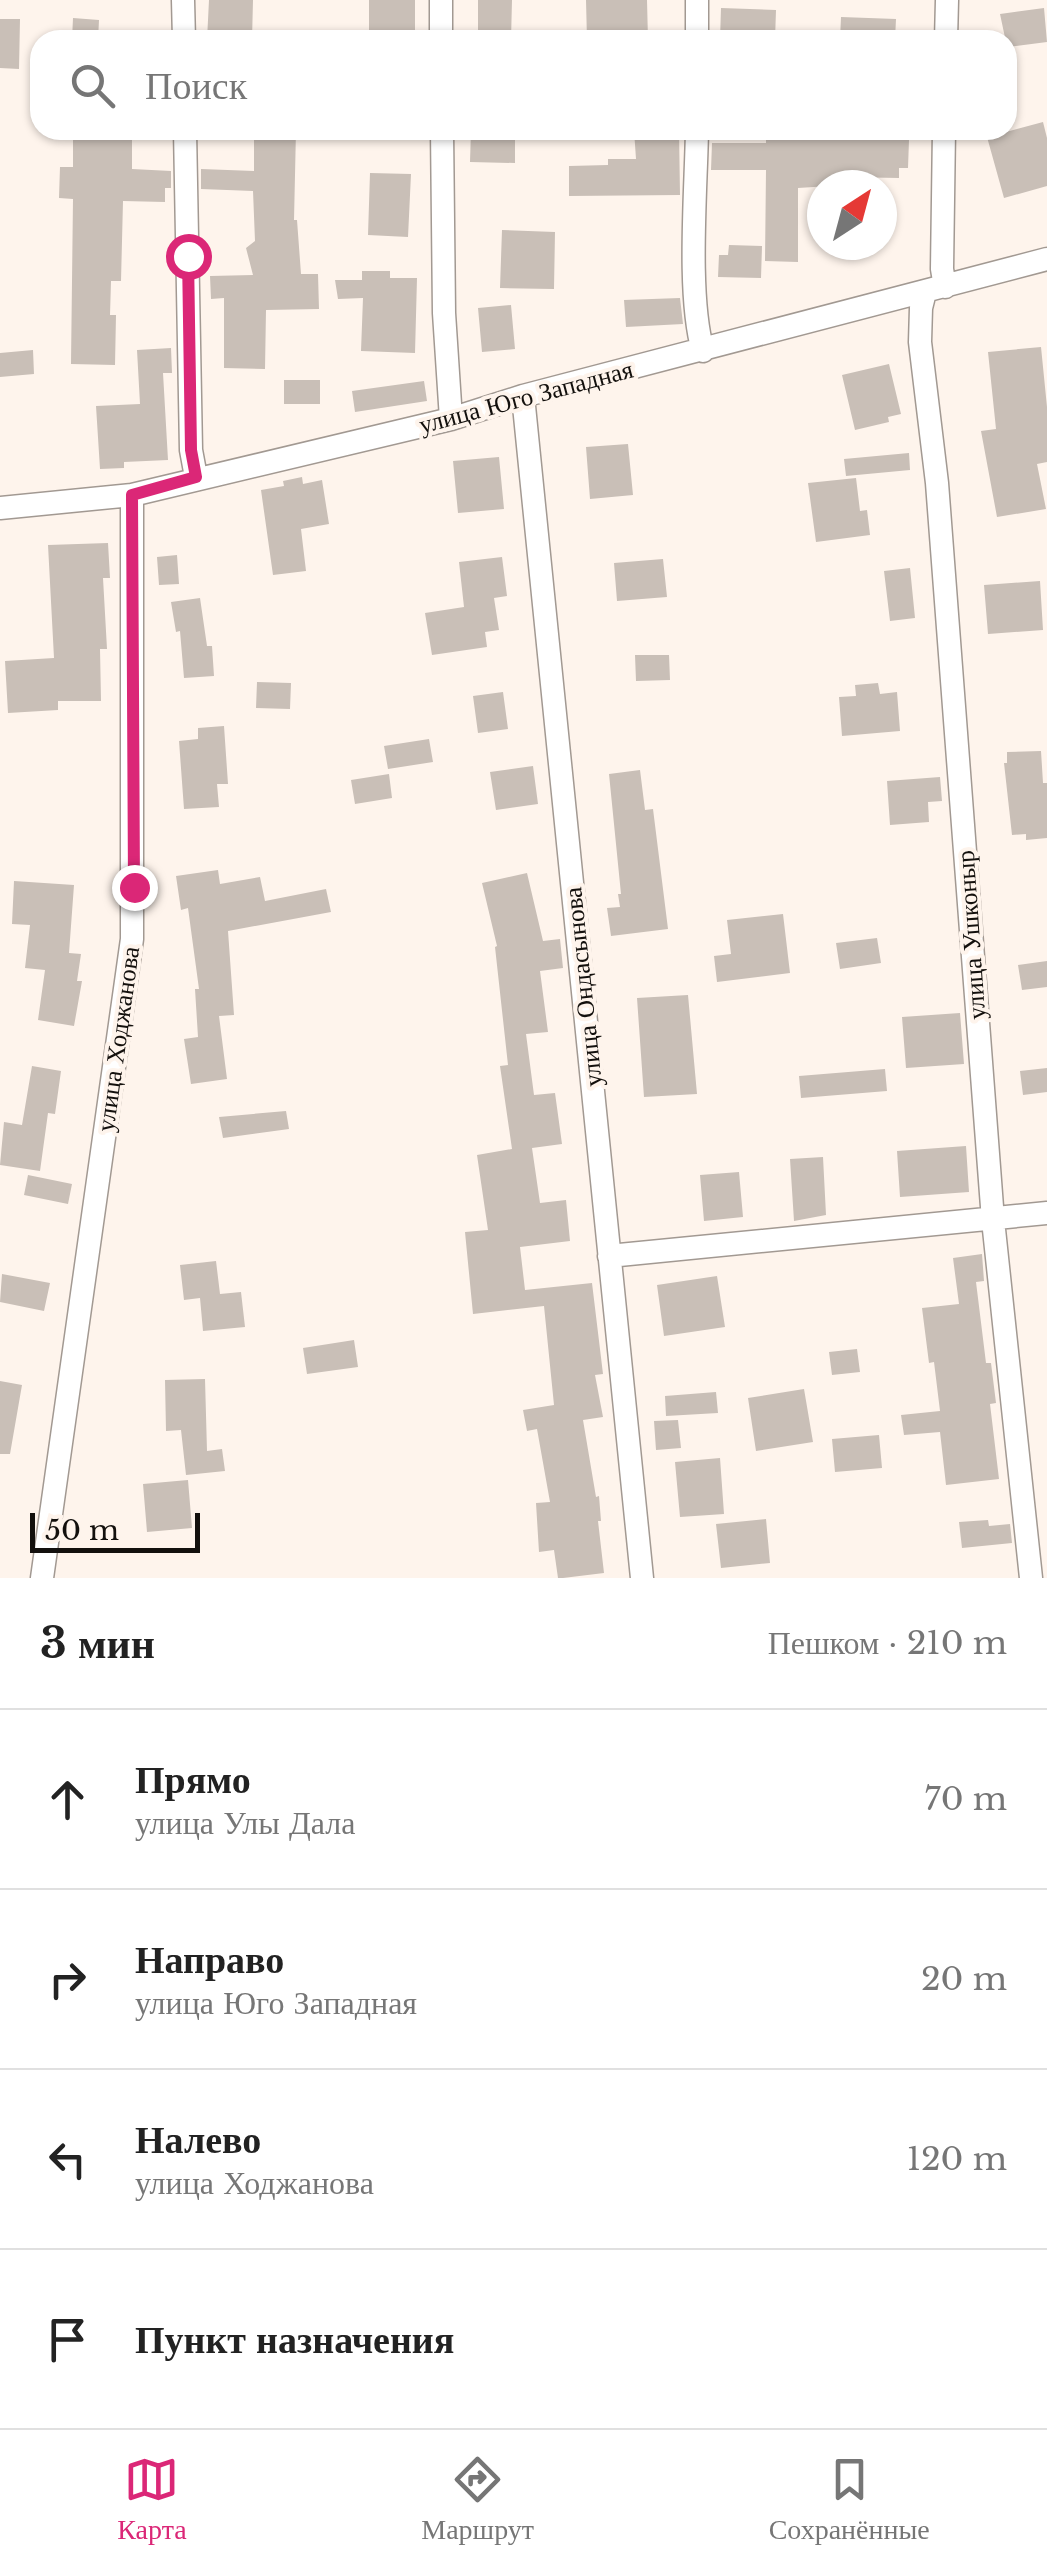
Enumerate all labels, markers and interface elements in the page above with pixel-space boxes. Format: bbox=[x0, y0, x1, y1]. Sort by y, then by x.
search box bbox=[30, 30, 1017, 140]
icon: search bbox=[65, 58, 120, 113]
text: Поиск bbox=[145, 62, 247, 109]
north arrow bbox=[807, 170, 897, 260]
route start bbox=[166, 234, 212, 280]
street label: улица Юго Западная bbox=[416, 353, 637, 440]
street label: улица Ушконыр bbox=[950, 849, 992, 1021]
route end bbox=[112, 865, 158, 911]
street label: улица Ондасынова bbox=[557, 886, 609, 1088]
street label: улица Ходжанова bbox=[90, 944, 146, 1134]
scale bar bbox=[30, 1508, 200, 1552]
text: 50 m bbox=[45, 1513, 119, 1548]
text: 3 мин bbox=[40, 1617, 155, 1669]
text: Пешком · 210 m bbox=[768, 1623, 1007, 1663]
text: Прямо bbox=[135, 1756, 251, 1803]
icon: ahead bbox=[40, 1772, 95, 1827]
text: 70 m bbox=[925, 1779, 1007, 1819]
text: улица Улы Дала bbox=[135, 1803, 355, 1843]
text: Направо bbox=[135, 1936, 284, 1983]
icon: right bbox=[40, 1952, 95, 2007]
text: 20 m bbox=[921, 1959, 1007, 1999]
text: улица Юго Западная bbox=[135, 1983, 417, 2023]
text: Налево bbox=[135, 2116, 261, 2163]
icon: left bbox=[40, 2132, 95, 2187]
text: 120 m bbox=[907, 2139, 1007, 2179]
text: улица Ходжанова bbox=[135, 2163, 374, 2203]
icon: arrive bbox=[40, 2312, 95, 2367]
text: Пункт назначения bbox=[135, 2316, 454, 2363]
tab: Карта bbox=[117, 2452, 187, 2547]
tab: Маршрут bbox=[421, 2452, 534, 2547]
tab: Сохранённые bbox=[769, 2452, 930, 2547]

